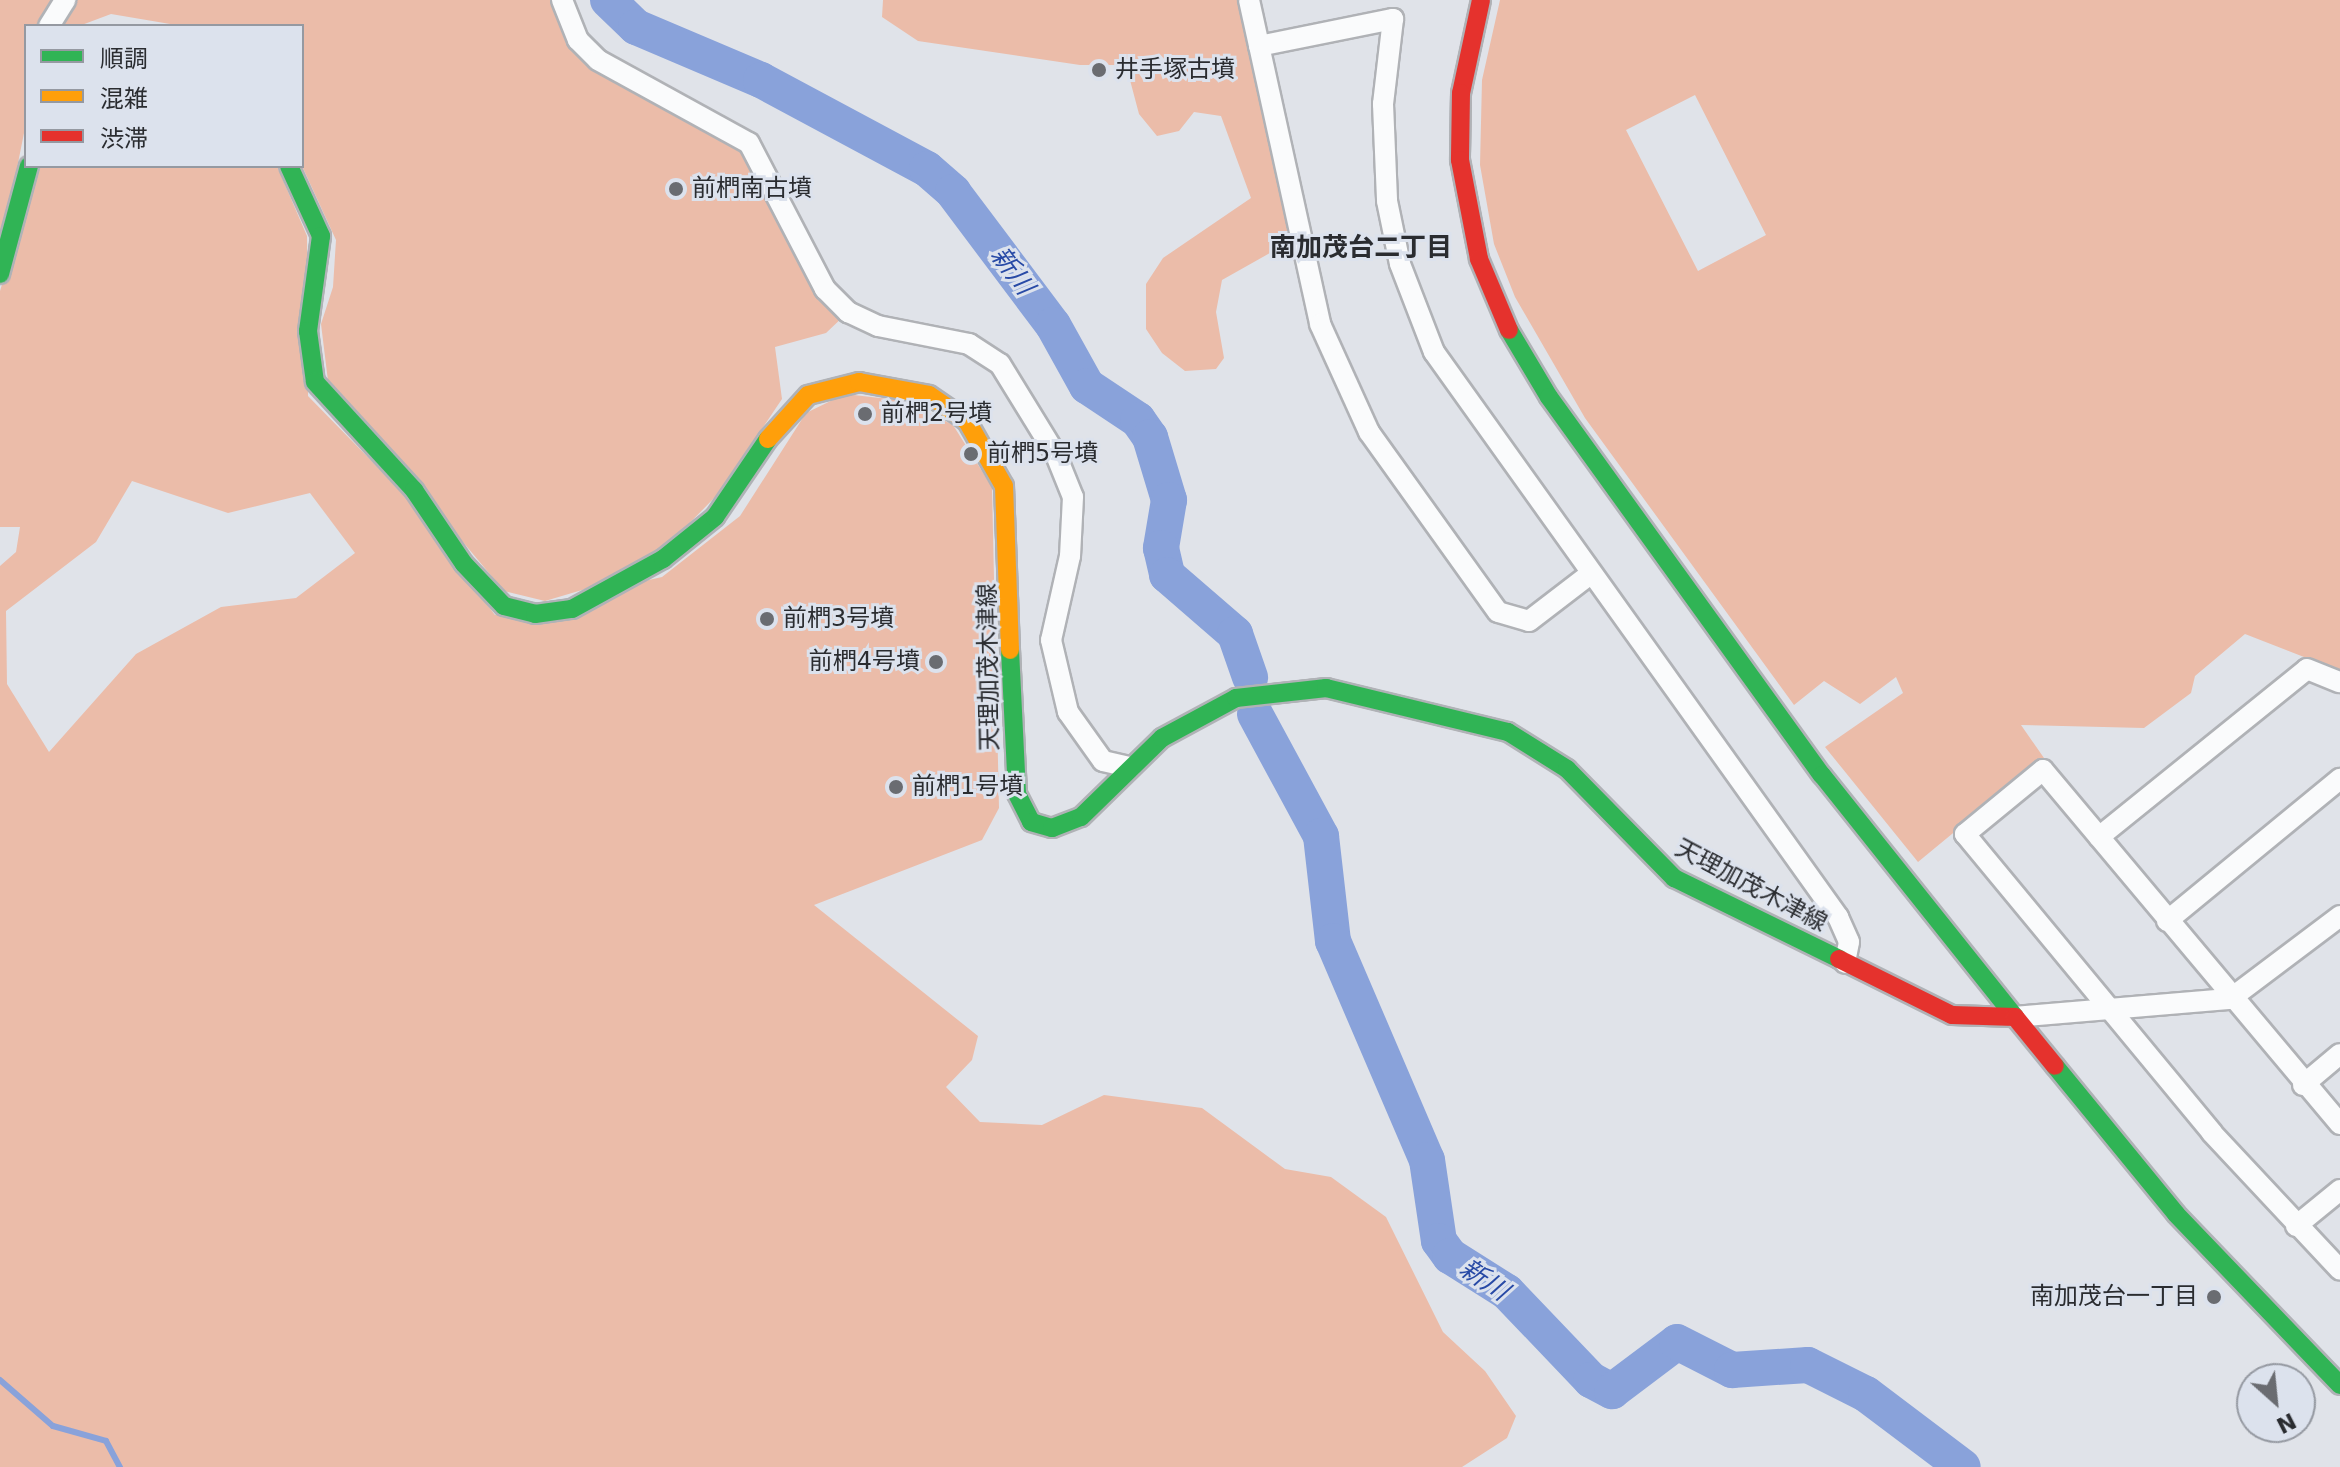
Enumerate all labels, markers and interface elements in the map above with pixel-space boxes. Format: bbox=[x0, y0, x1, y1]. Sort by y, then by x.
legend bbox=[24, 24, 304, 168]
text: 順調 bbox=[100, 45, 148, 73]
place label: 井手塚古墳 bbox=[1115, 56, 1235, 84]
marker: 井手塚古墳 bbox=[1090, 61, 1108, 79]
text: 混雑 bbox=[100, 85, 148, 113]
text: 渋滞 bbox=[100, 125, 148, 153]
place label: 前椚南古墳 bbox=[692, 175, 812, 203]
marker: 前椚南古墳 bbox=[667, 180, 685, 198]
district label: 南加茂台二丁目 bbox=[1270, 232, 1452, 264]
water label: 新川 bbox=[984, 241, 1040, 301]
place label: 前椚2号墳 bbox=[881, 400, 992, 428]
marker: 前椚2号墳 bbox=[856, 405, 874, 423]
place label: 前椚5号墳 bbox=[987, 440, 1098, 468]
marker: 前椚5号墳 bbox=[962, 445, 980, 463]
street label: 天理加茂木津線 bbox=[973, 583, 1005, 751]
place label: 前椚3号墳 bbox=[783, 605, 894, 633]
marker: 前椚3号墳 bbox=[758, 610, 776, 628]
place label: 前椚4号墳 bbox=[809, 648, 920, 676]
marker: 前椚4号墳 bbox=[927, 653, 945, 671]
place label: 前椚1号墳 bbox=[912, 773, 1023, 801]
marker: 前椚1号墳 bbox=[887, 778, 905, 796]
street label: 天理加茂木津線 bbox=[1670, 834, 1832, 938]
water label: 新川 bbox=[1454, 1253, 1514, 1307]
place label: 南加茂台一丁目 bbox=[2030, 1283, 2198, 1311]
marker: 南加茂台一丁目 bbox=[2205, 1288, 2223, 1306]
north arrow bbox=[2236, 1363, 2316, 1443]
text: N bbox=[2272, 1408, 2300, 1438]

